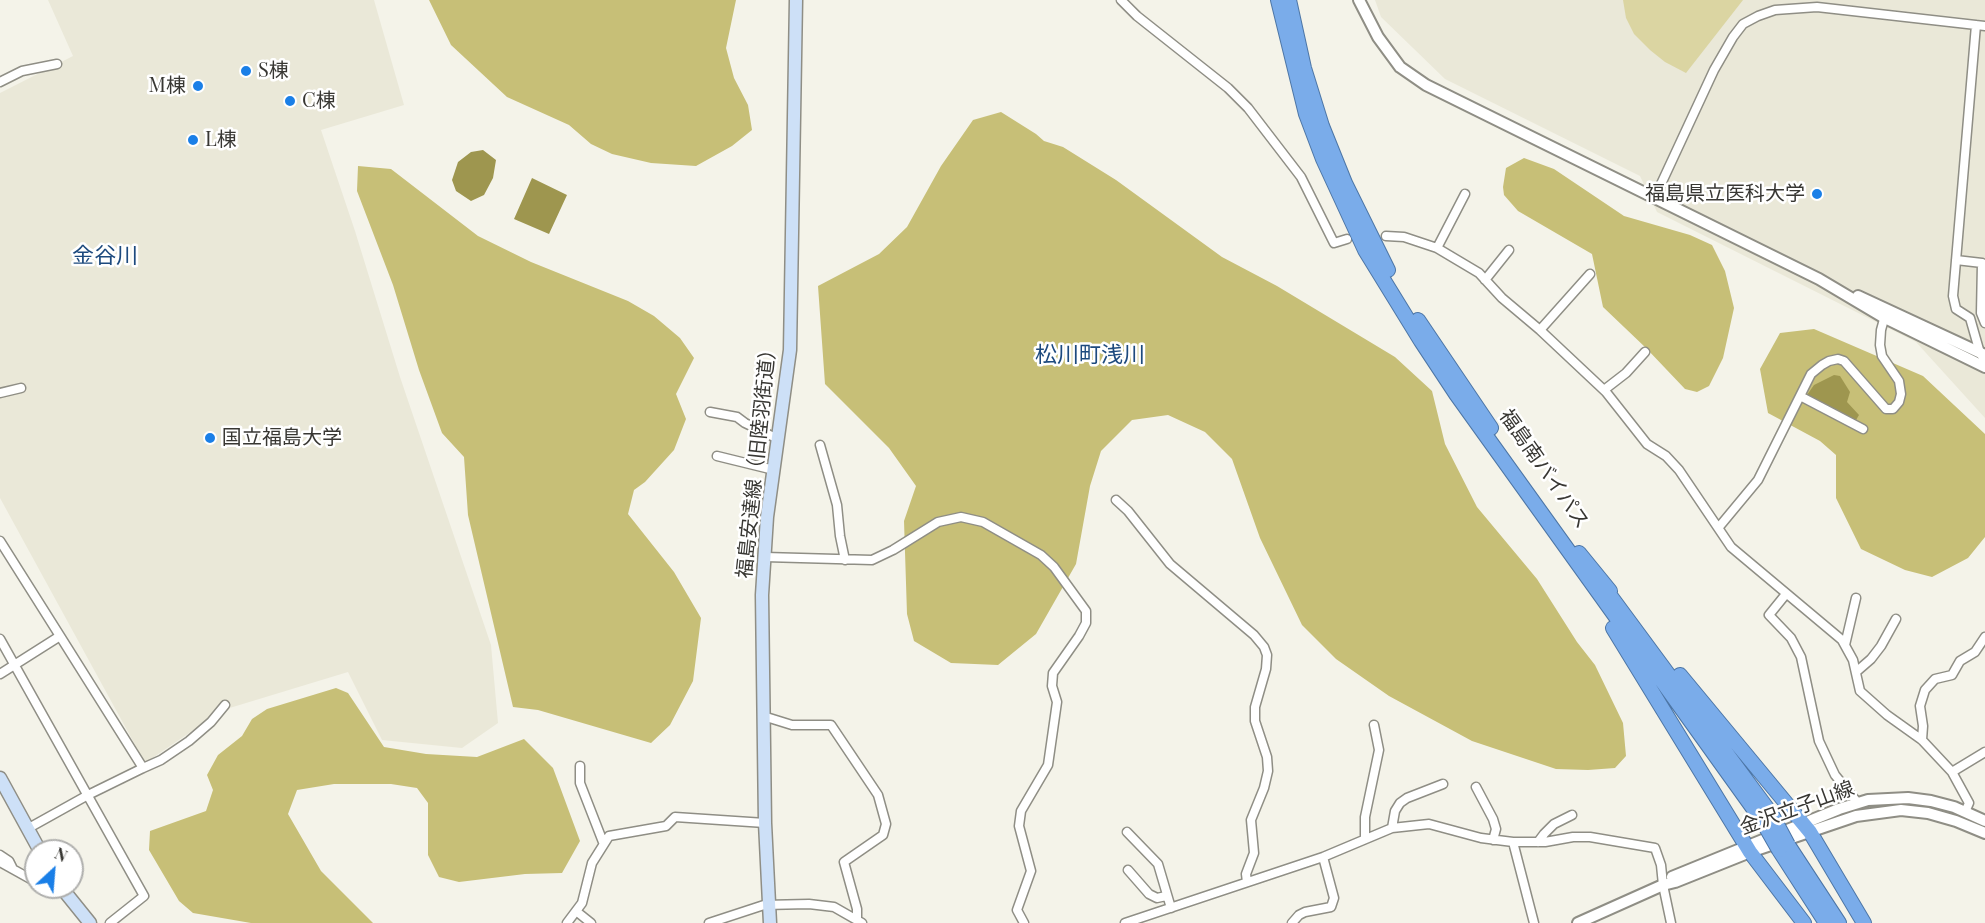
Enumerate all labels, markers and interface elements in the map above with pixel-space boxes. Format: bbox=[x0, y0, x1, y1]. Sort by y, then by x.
place label: S棟 bbox=[258, 59, 289, 83]
marker: S棟 bbox=[239, 64, 253, 78]
place label: M棟 bbox=[149, 74, 186, 98]
marker: M棟 bbox=[191, 79, 205, 93]
place label: C棟 bbox=[302, 89, 336, 113]
marker: C棟 bbox=[283, 94, 297, 108]
place label: L棟 bbox=[205, 128, 237, 152]
marker: L棟 bbox=[186, 133, 200, 147]
place label: 福島県立医科大学 bbox=[1645, 182, 1805, 206]
marker: 福島県立医科大学 bbox=[1810, 187, 1824, 201]
district label: 金谷川 bbox=[72, 243, 138, 269]
street label: 福島安達線（旧陸羽街道） bbox=[733, 338, 781, 580]
district label: 松川町浅川 bbox=[1035, 342, 1145, 368]
street label: 福島南バイパス bbox=[1494, 405, 1594, 533]
place label: 国立福島大学 bbox=[222, 426, 342, 450]
marker: 国立福島大学 bbox=[203, 431, 217, 445]
street label: 金沢立子山線 bbox=[1737, 776, 1857, 840]
north arrow bbox=[24, 839, 84, 899]
text: N bbox=[51, 842, 71, 866]

